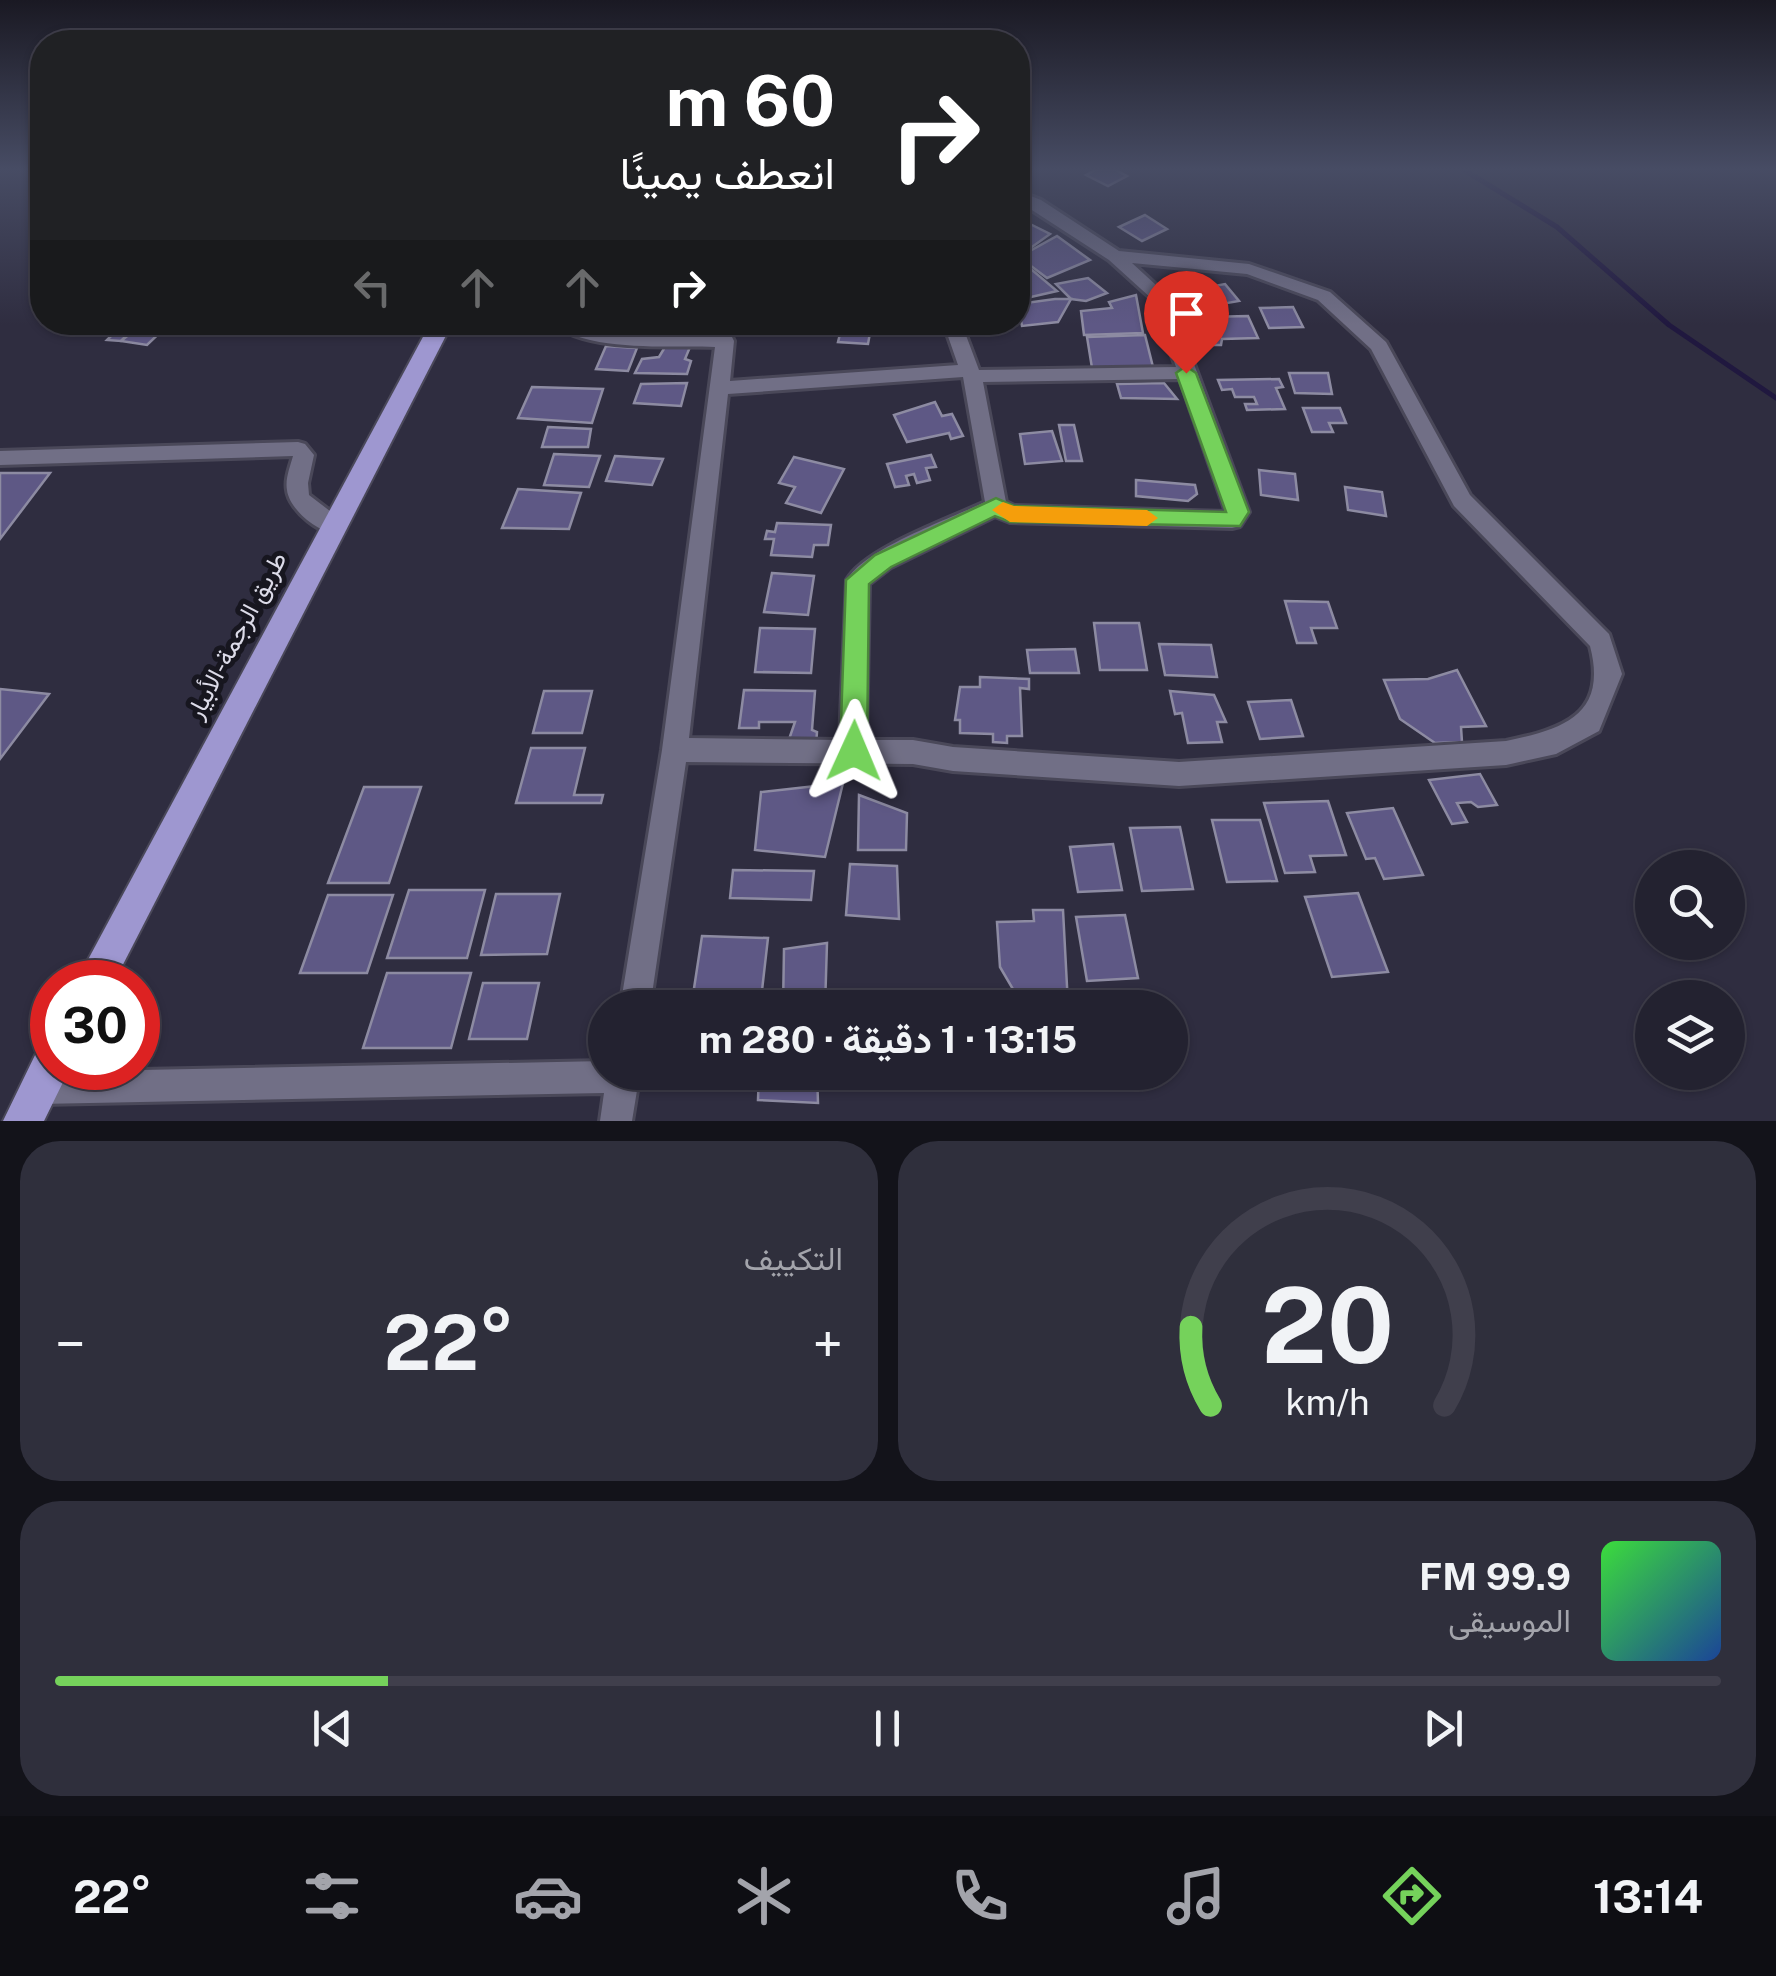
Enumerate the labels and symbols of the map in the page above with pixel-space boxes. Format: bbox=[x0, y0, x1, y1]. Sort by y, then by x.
pin bbox=[1144, 271, 1229, 374]
street label: طريق الرجمة-الأبيار bbox=[179, 546, 294, 725]
position arrow bbox=[802, 699, 906, 803]
speed limit sign: 30 bbox=[30, 960, 160, 1090]

